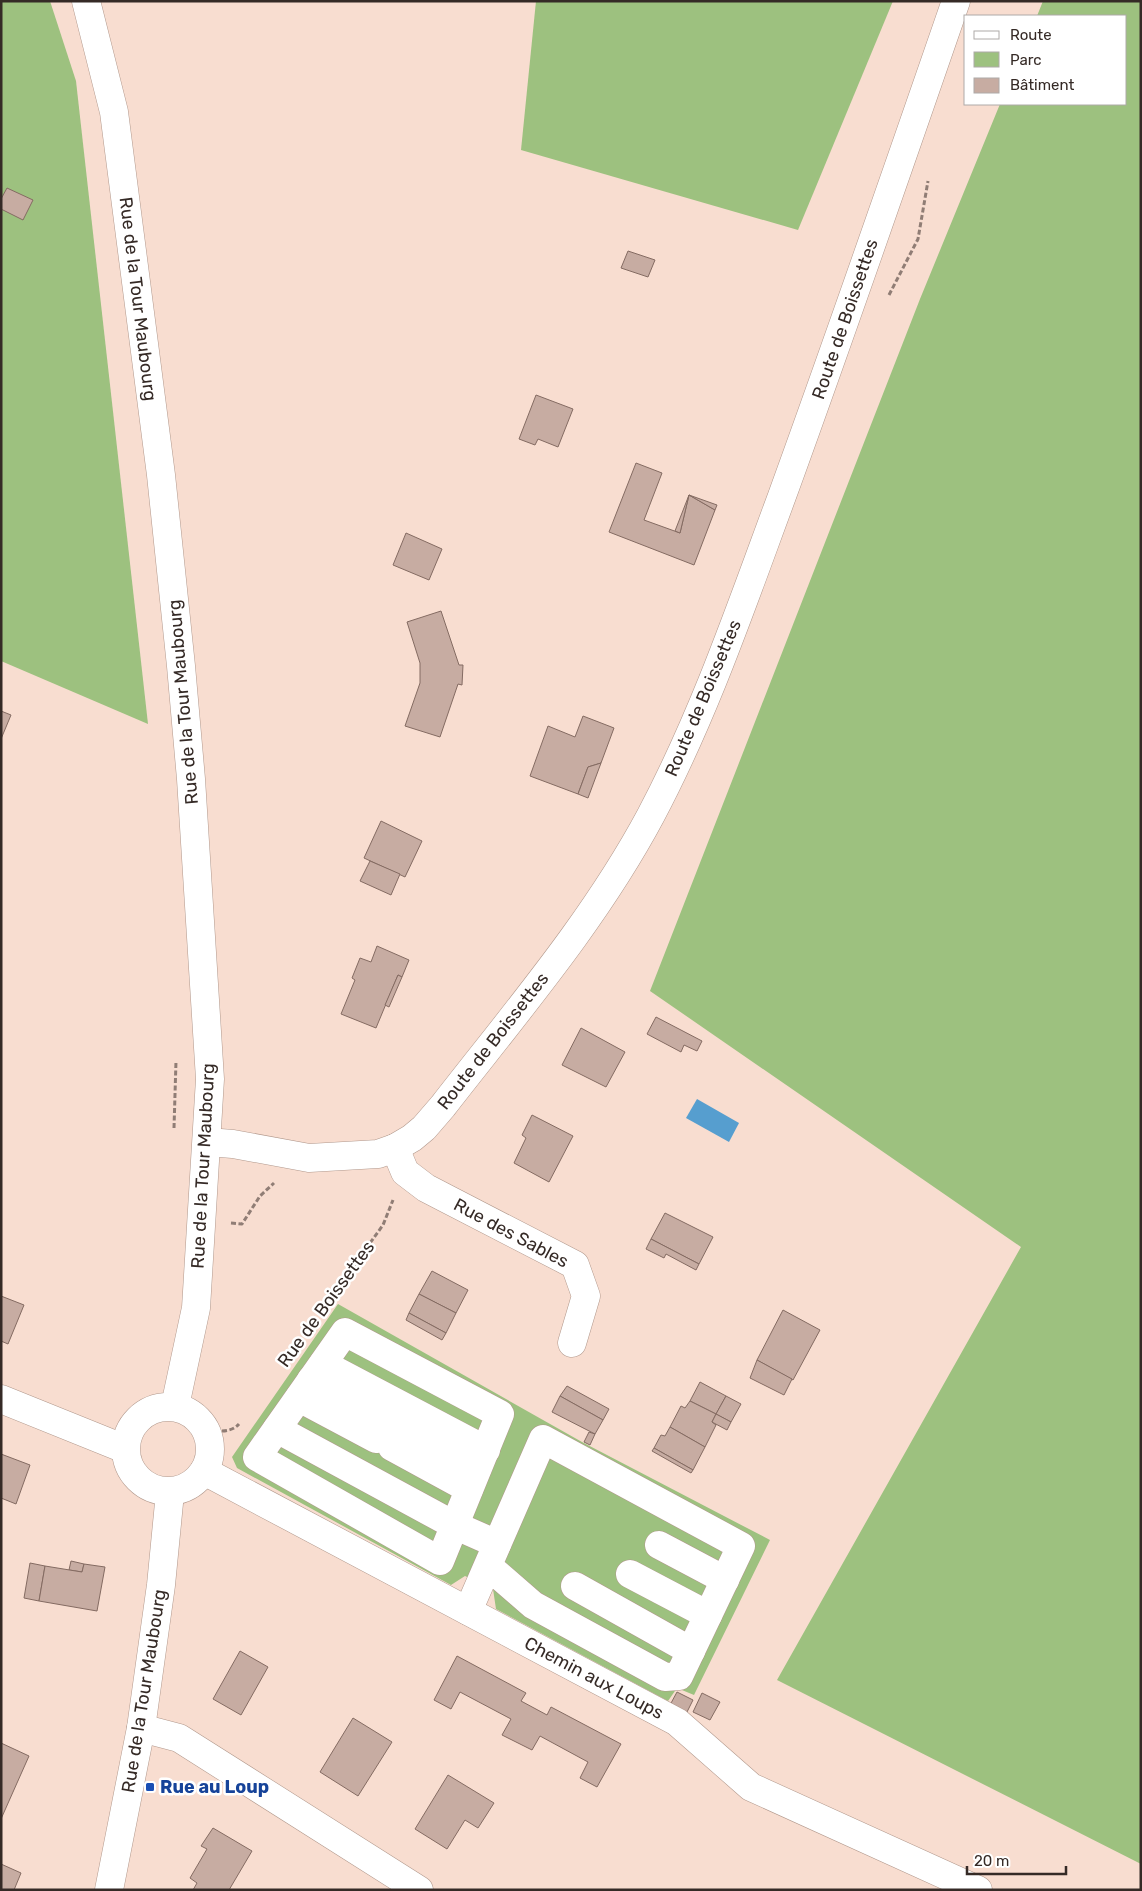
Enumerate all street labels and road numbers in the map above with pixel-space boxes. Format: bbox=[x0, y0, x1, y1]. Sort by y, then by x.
street label: Rue de la Tour Maubourg bbox=[115, 196, 161, 402]
street label: Route de Boissettes bbox=[807, 236, 883, 402]
street label: Rue de la Tour Maubourg bbox=[163, 599, 203, 805]
street label: Route de Boissettes bbox=[660, 616, 746, 780]
street label: Route de Boissettes bbox=[433, 968, 553, 1114]
street label: Rue de la Tour Maubourg bbox=[187, 1063, 219, 1269]
street label: Rue des Sables bbox=[450, 1193, 572, 1273]
street label: Rue de Boissettes bbox=[273, 1237, 379, 1371]
street label: Rue de la Tour Maubourg bbox=[117, 1588, 171, 1794]
street label: Chemin aux Loups bbox=[521, 1632, 667, 1724]

